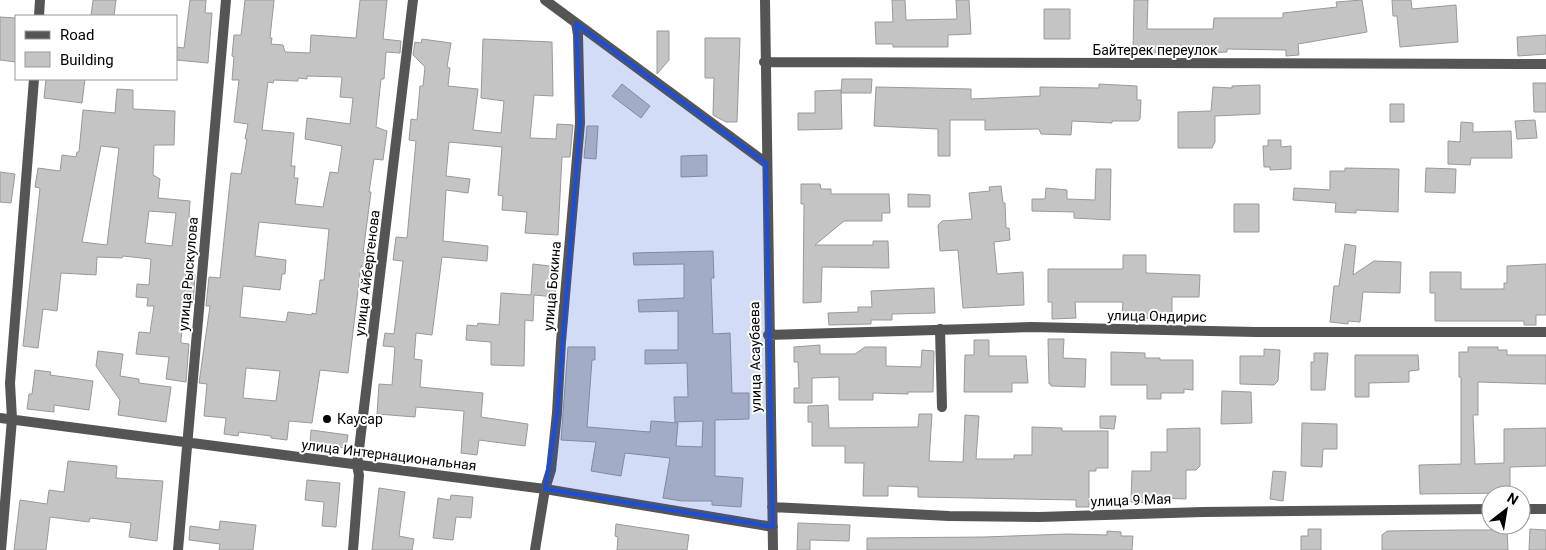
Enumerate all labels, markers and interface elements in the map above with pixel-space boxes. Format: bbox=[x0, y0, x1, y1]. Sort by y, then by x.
legend bbox=[15, 15, 178, 80]
text: Road bbox=[60, 26, 94, 44]
street label: Байтерек переулок bbox=[1092, 42, 1218, 58]
text: Building bbox=[60, 51, 114, 69]
street label: улица Айбергенова bbox=[351, 209, 383, 337]
street label: улица Рыскулова bbox=[175, 216, 201, 332]
street label: улица Бокина bbox=[540, 240, 564, 332]
street label: улица Асаубаева bbox=[746, 301, 764, 413]
street label: улица Ондирис bbox=[1107, 307, 1207, 325]
place label: Каусар bbox=[337, 411, 383, 427]
marker: Каусар bbox=[321, 413, 333, 425]
street label: улица Интернациональная bbox=[301, 436, 477, 474]
north arrow bbox=[1481, 485, 1531, 535]
text: N bbox=[1504, 489, 1521, 508]
street label: улица 9 Мая bbox=[1090, 491, 1172, 509]

